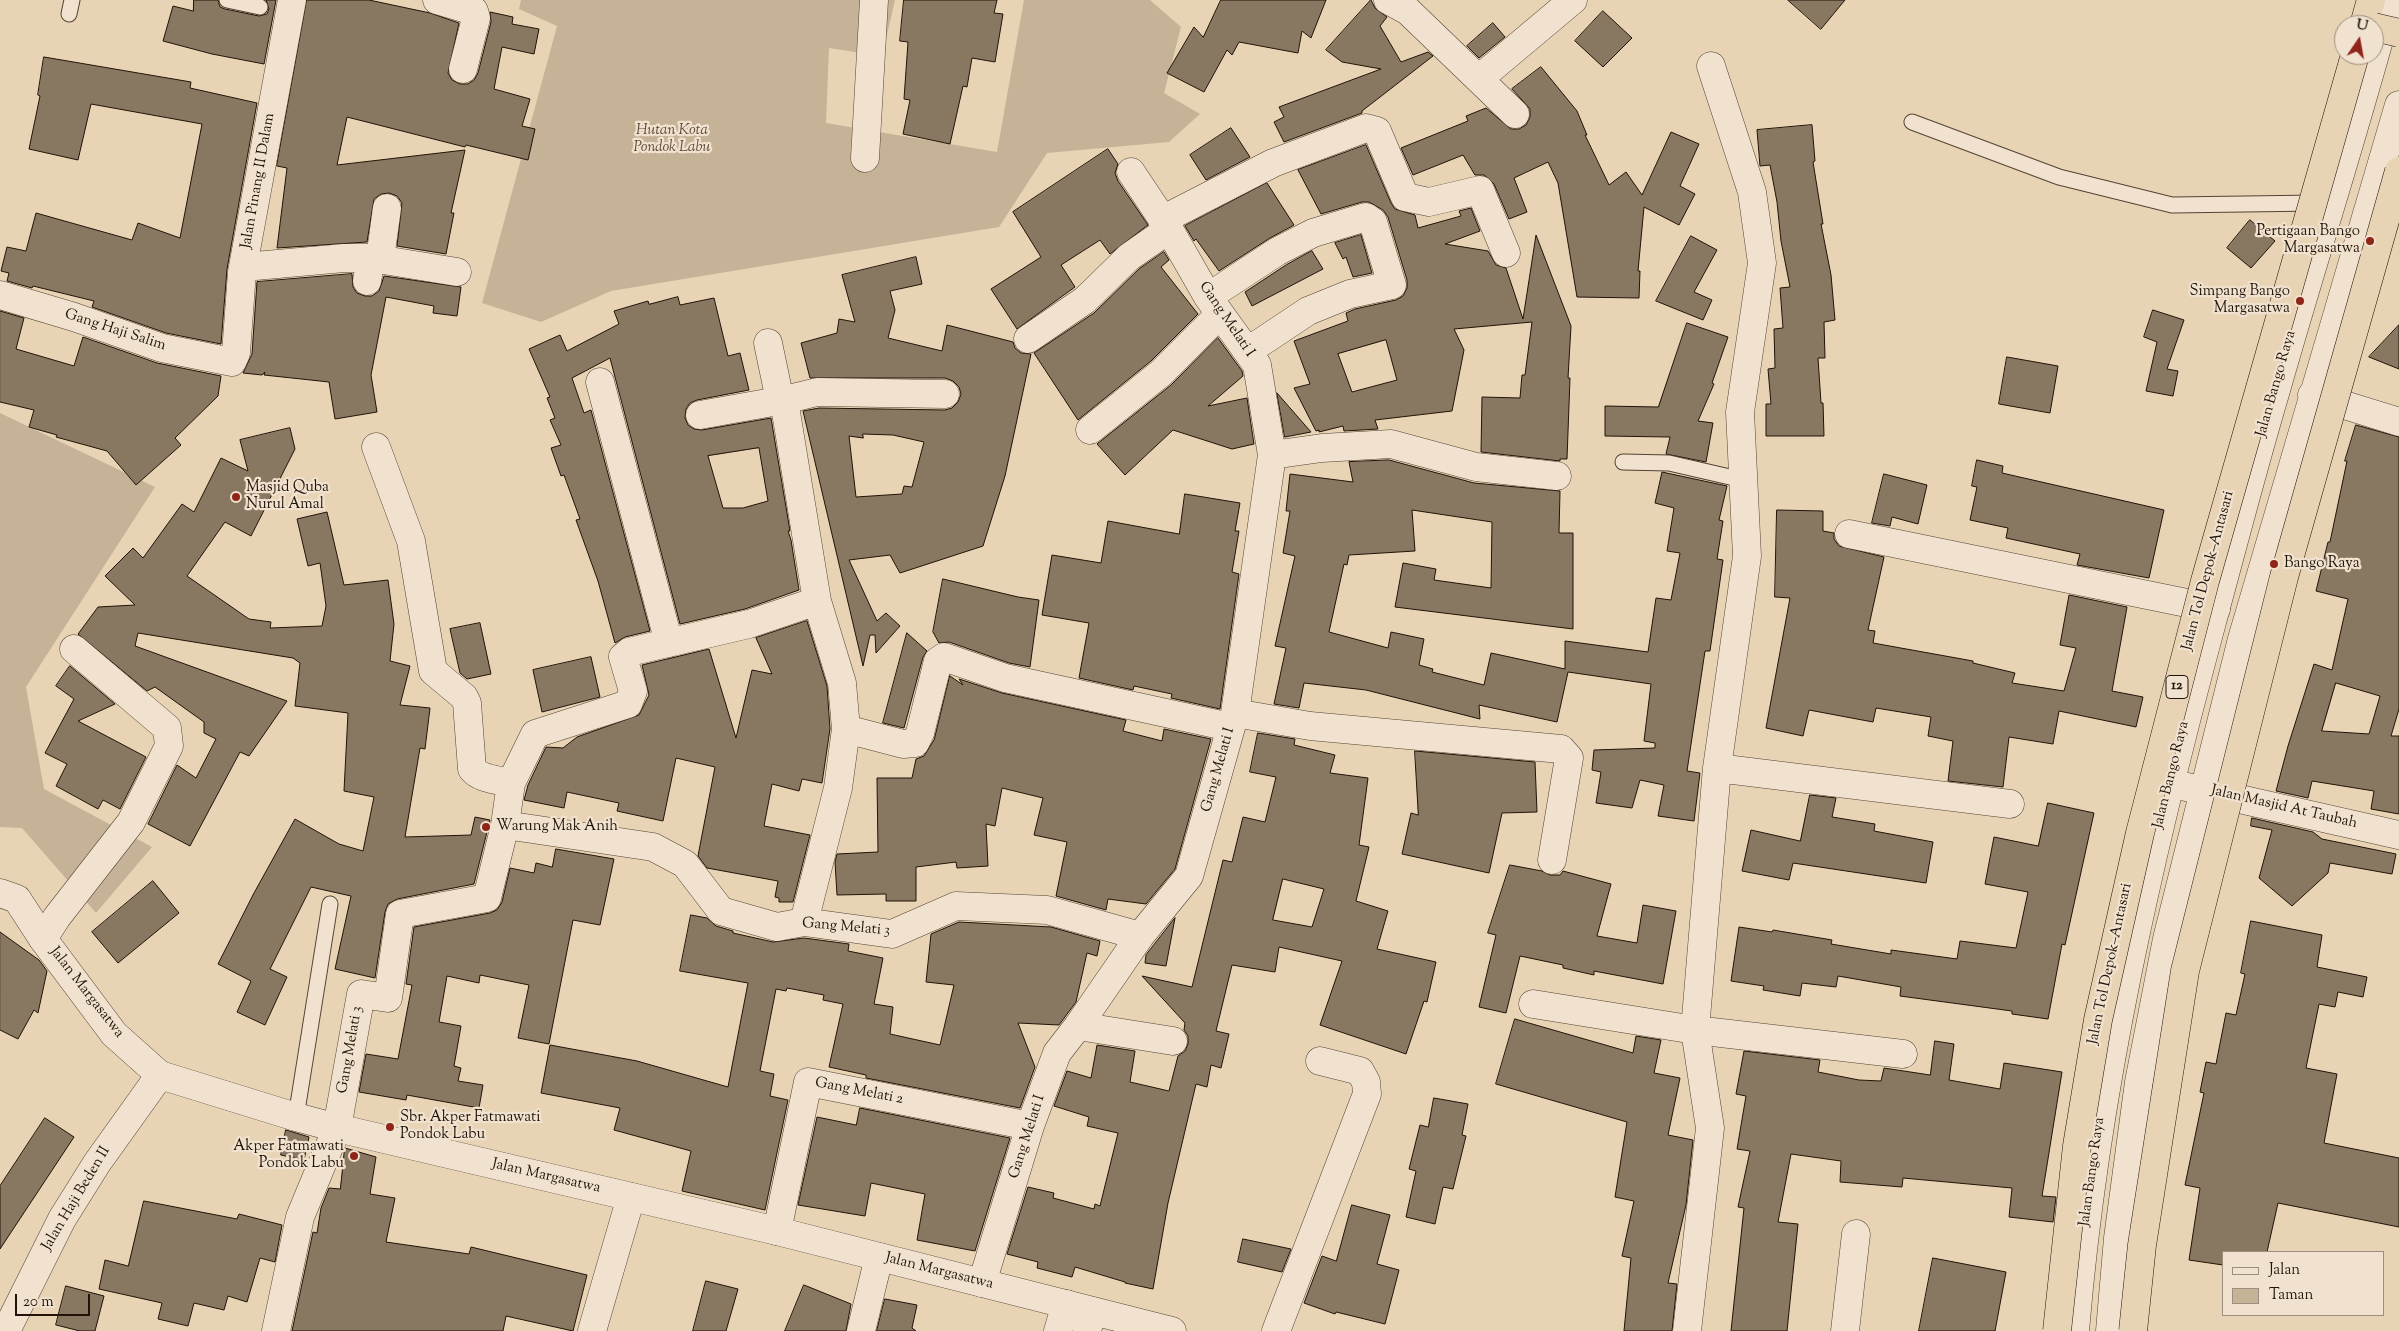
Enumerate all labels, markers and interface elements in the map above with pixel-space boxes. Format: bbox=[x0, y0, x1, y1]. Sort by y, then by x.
north arrow bbox=[2334, 15, 2384, 65]
text: U bbox=[2354, 15, 2370, 37]
street label: Jalan Pinang II Dalam bbox=[238, 112, 280, 250]
park label: Hutan Kota Pondok Labu bbox=[634, 122, 710, 157]
place label: Pertigaan Bango Margasatwa bbox=[2257, 223, 2360, 258]
marker: Pertigaan Bango Margasatwa bbox=[2364, 235, 2376, 247]
street label: Gang Melati I bbox=[1194, 279, 1258, 361]
place label: Simpang Bango Margasatwa bbox=[2190, 283, 2290, 318]
marker: Simpang Bango Margasatwa bbox=[2294, 295, 2306, 307]
street label: Gang Haji Salim bbox=[62, 306, 168, 356]
street label: Jalan Bango Raya bbox=[2253, 329, 2301, 439]
place label: Masjid Quba Nurul Amal bbox=[246, 479, 329, 514]
street label: Jalan Tol Depok–Antasari bbox=[2179, 489, 2239, 653]
marker: Masjid Quba Nurul Amal bbox=[230, 491, 242, 503]
place label: Bango Raya bbox=[2284, 555, 2360, 573]
marker: Bango Raya bbox=[2268, 558, 2280, 570]
road number: 12 bbox=[2166, 676, 2188, 699]
street label: Jalan Bango Raya bbox=[2150, 719, 2194, 831]
street label: Gang Melati I bbox=[1198, 726, 1240, 814]
street label: Jalan Masjid At Taubah bbox=[2209, 782, 2359, 834]
place label: Warung Mak Anih bbox=[496, 818, 618, 836]
marker: Warung Mak Anih bbox=[480, 821, 492, 833]
street label: Jalan Tol Depok–Antasari bbox=[2085, 882, 2137, 1046]
street label: Gang Melati 3 bbox=[801, 915, 891, 941]
street label: Jalan Margasatwa bbox=[45, 944, 127, 1042]
street label: Gang Melati 3 bbox=[334, 1005, 368, 1095]
street label: Gang Melati 2 bbox=[813, 1075, 905, 1109]
street label: Gang Melati I bbox=[1006, 1093, 1050, 1181]
place label: Sbr. Akper Fatmawati Pondok Labu bbox=[400, 1109, 540, 1144]
street label: Jalan Bango Raya bbox=[2076, 1116, 2110, 1228]
marker: Sbr. Akper Fatmawati Pondok Labu bbox=[384, 1121, 396, 1133]
place label: Akper Fatmawati Pondok Labu bbox=[233, 1138, 344, 1173]
street label: Jalan Haji Beden II bbox=[39, 1144, 115, 1254]
marker: Akper Fatmawati Pondok Labu bbox=[348, 1150, 360, 1162]
street label: Jalan Margasatwa bbox=[490, 1156, 602, 1198]
street label: Jalan Margasatwa bbox=[883, 1250, 995, 1294]
legend bbox=[2222, 1251, 2384, 1316]
text: Jalan bbox=[2269, 1260, 2300, 1281]
scale bar bbox=[18, 1284, 92, 1316]
text: Taman bbox=[2269, 1285, 2313, 1306]
text: 20 m bbox=[23, 1292, 54, 1313]

